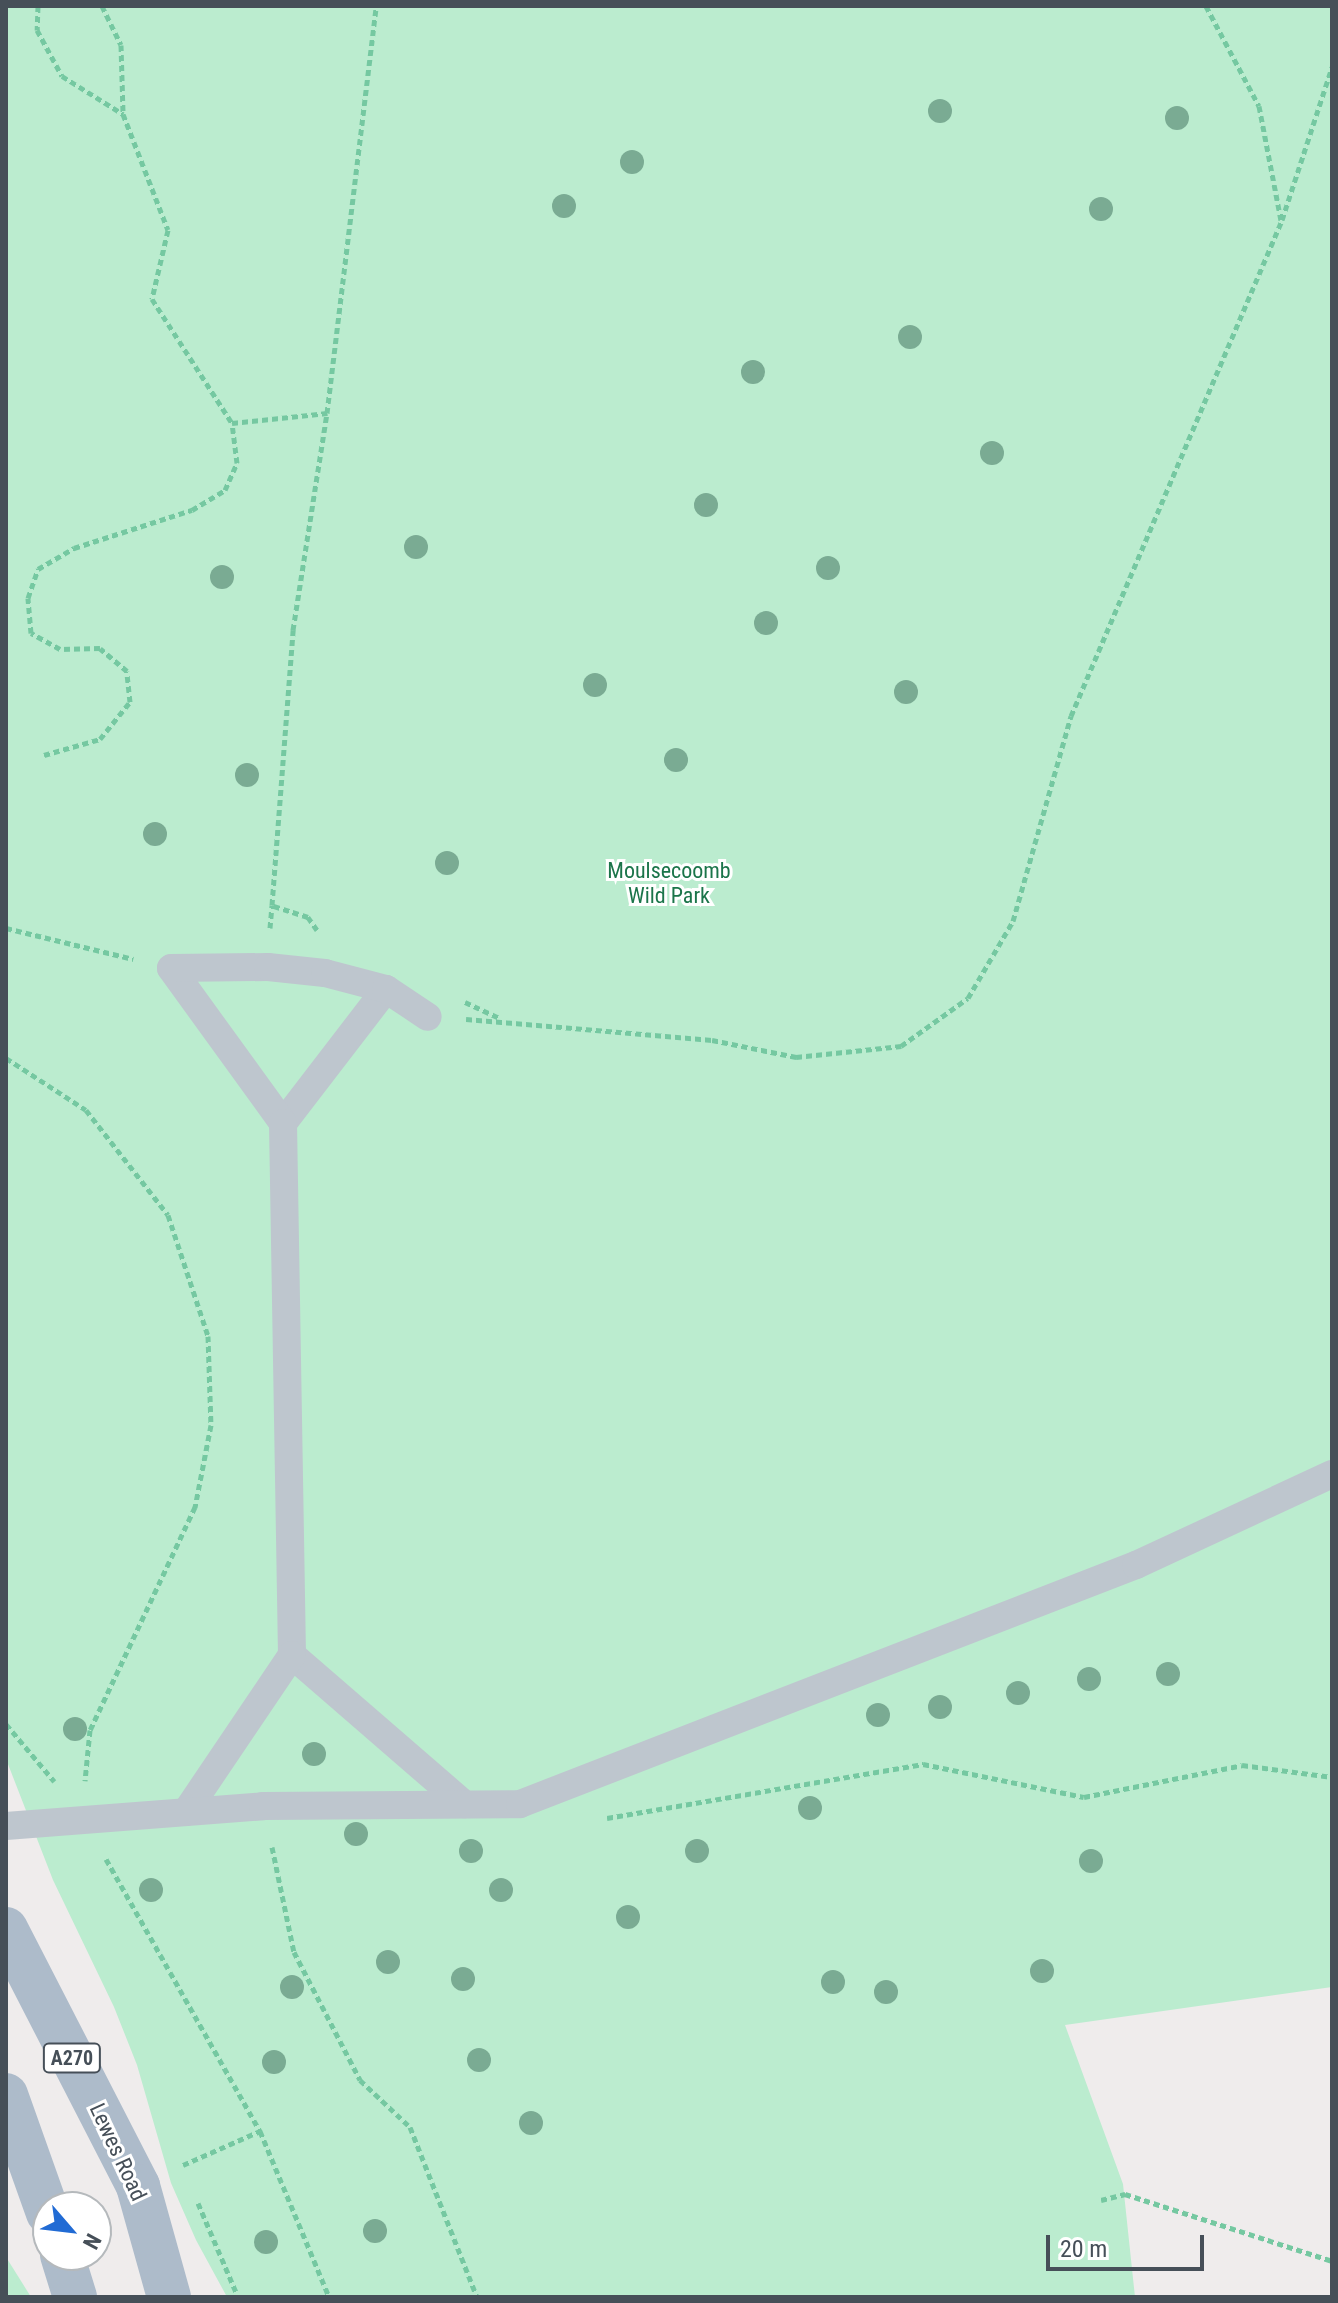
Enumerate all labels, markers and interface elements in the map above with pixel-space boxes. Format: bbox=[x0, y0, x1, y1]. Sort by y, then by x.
park label: Moulsecoomb Wild Park bbox=[607, 857, 731, 908]
road number: A270 bbox=[42, 2042, 102, 2074]
street label: Lewes Road bbox=[84, 2099, 152, 2205]
north arrow bbox=[32, 2191, 112, 2271]
scale bar bbox=[1050, 2219, 1208, 2269]
text: N bbox=[78, 2230, 106, 2253]
text: 20 m bbox=[1060, 2235, 1107, 2263]

